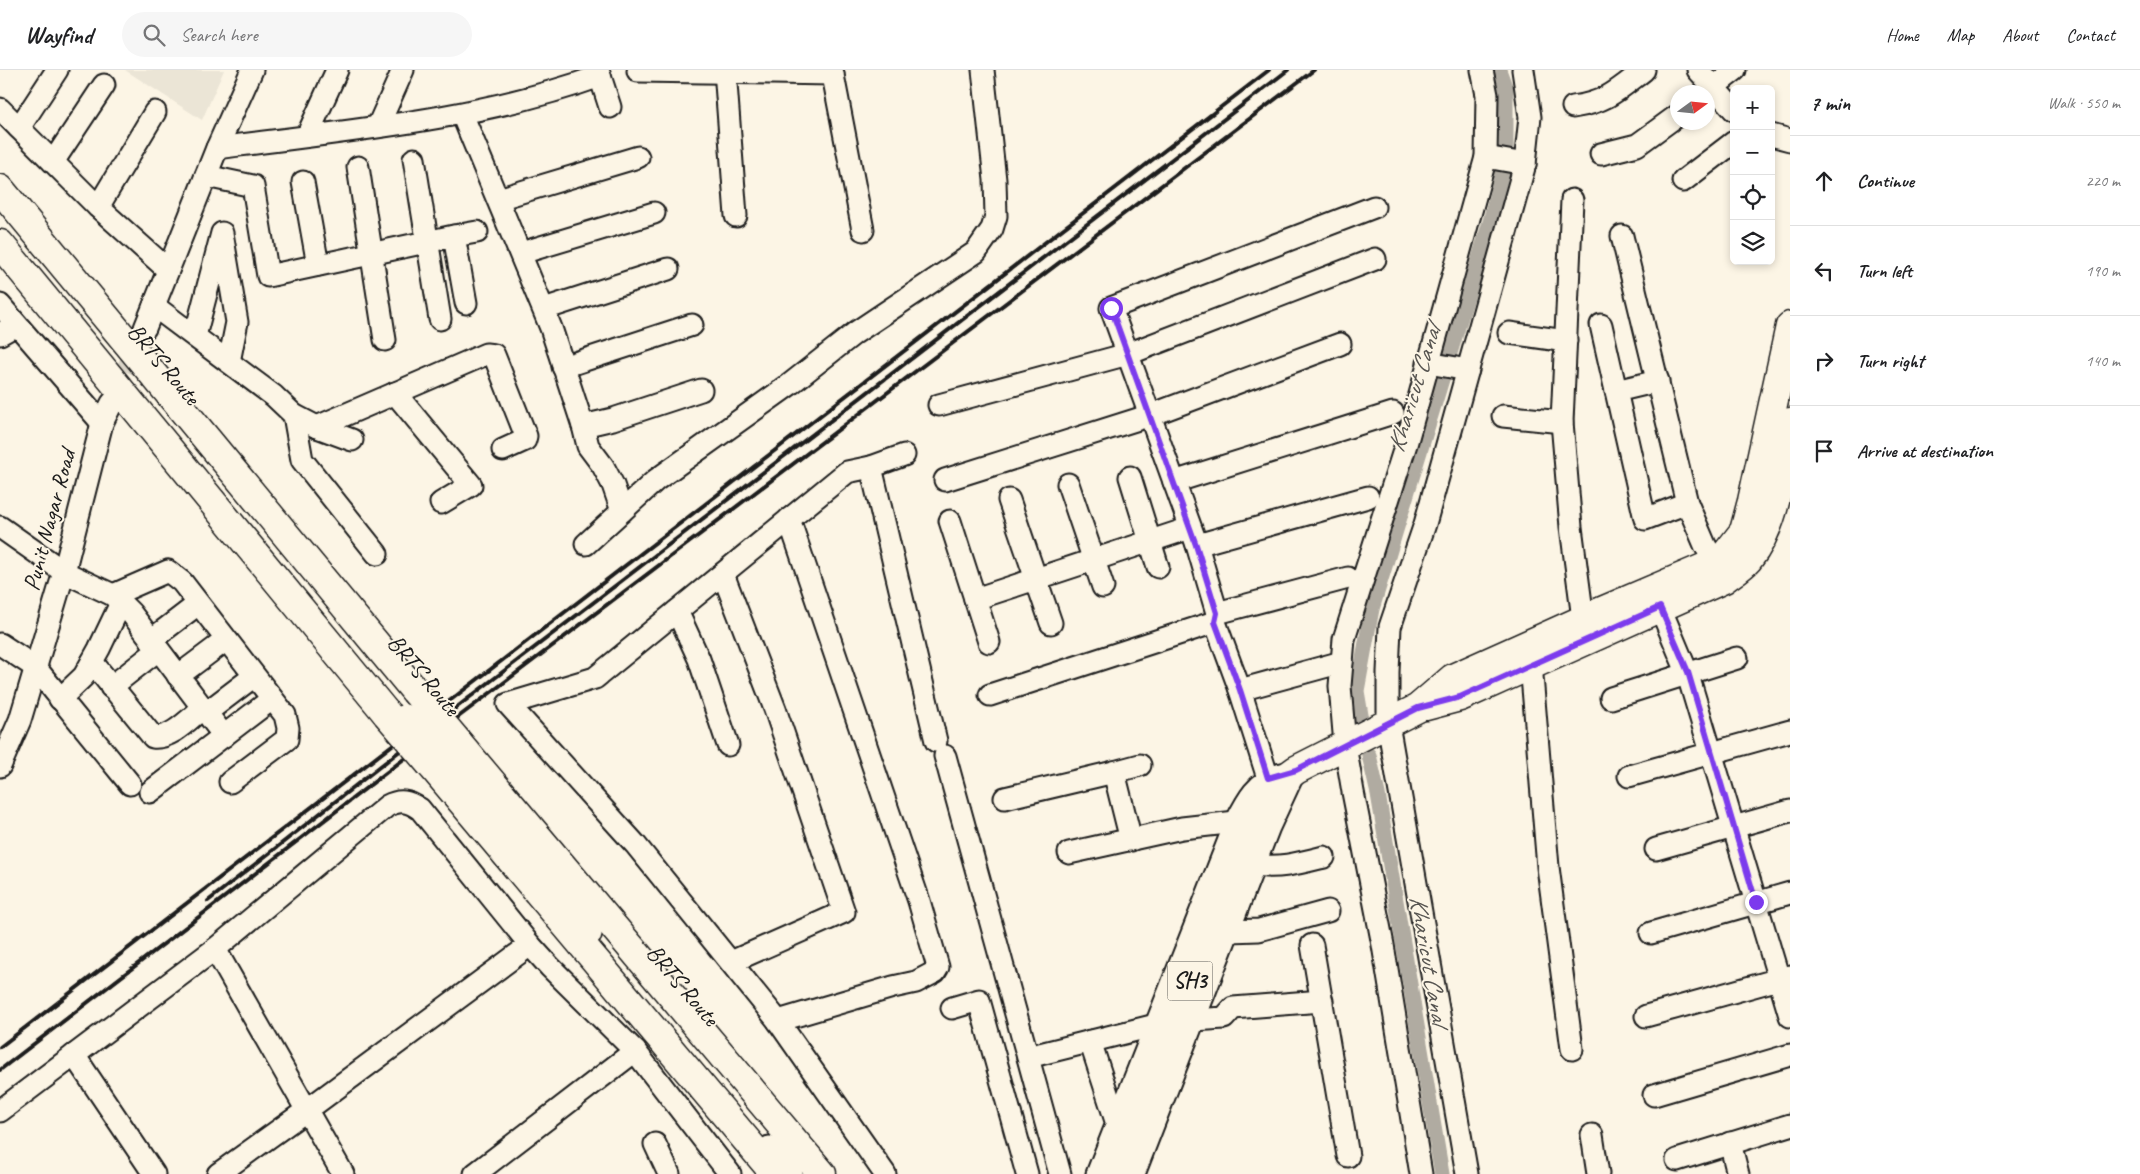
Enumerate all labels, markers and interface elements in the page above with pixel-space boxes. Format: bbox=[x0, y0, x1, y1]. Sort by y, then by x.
search box bbox=[122, 12, 472, 57]
text: Wayfind bbox=[25, 20, 92, 50]
icon: search bbox=[140, 21, 168, 49]
text: Search here bbox=[180, 23, 258, 47]
text: Home bbox=[1886, 24, 1919, 46]
text: Map bbox=[1947, 24, 1974, 46]
text: About bbox=[2002, 24, 2038, 46]
text: Contact bbox=[2066, 24, 2115, 46]
north arrow bbox=[1670, 85, 1715, 130]
map controls bbox=[1730, 85, 1775, 265]
button: + bbox=[1730, 85, 1775, 130]
text: 7 min bbox=[1810, 90, 1850, 116]
text: Walk · 550 m bbox=[2048, 93, 2120, 113]
button: − bbox=[1730, 130, 1775, 175]
icon: ahead bbox=[1810, 167, 1838, 195]
text: Continue bbox=[1857, 169, 1914, 193]
text: 220 m bbox=[2086, 171, 2120, 191]
button: locate bbox=[1730, 175, 1775, 220]
button: layers bbox=[1730, 220, 1775, 265]
icon: left bbox=[1810, 257, 1838, 285]
text: Turn left bbox=[1857, 259, 1912, 283]
text: 190 m bbox=[2086, 261, 2120, 281]
route start bbox=[1100, 297, 1123, 320]
water label: Kharicut Canal bbox=[1380, 315, 1451, 456]
street label: BRTS Route bbox=[121, 317, 208, 413]
icon: right bbox=[1810, 347, 1838, 375]
text: Turn right bbox=[1857, 349, 1924, 373]
text: 140 m bbox=[2086, 351, 2120, 371]
icon: arrive bbox=[1810, 437, 1838, 465]
text: Arrive at destination bbox=[1857, 439, 1993, 463]
street label: Punit Nagar Road bbox=[16, 443, 83, 594]
street label: BRTS Route bbox=[381, 628, 468, 724]
route end bbox=[1745, 891, 1768, 914]
water label: Kharicut Canal bbox=[1402, 893, 1457, 1034]
street label: BRTS Route bbox=[640, 938, 727, 1034]
road number: SH3 bbox=[1168, 961, 1212, 1000]

